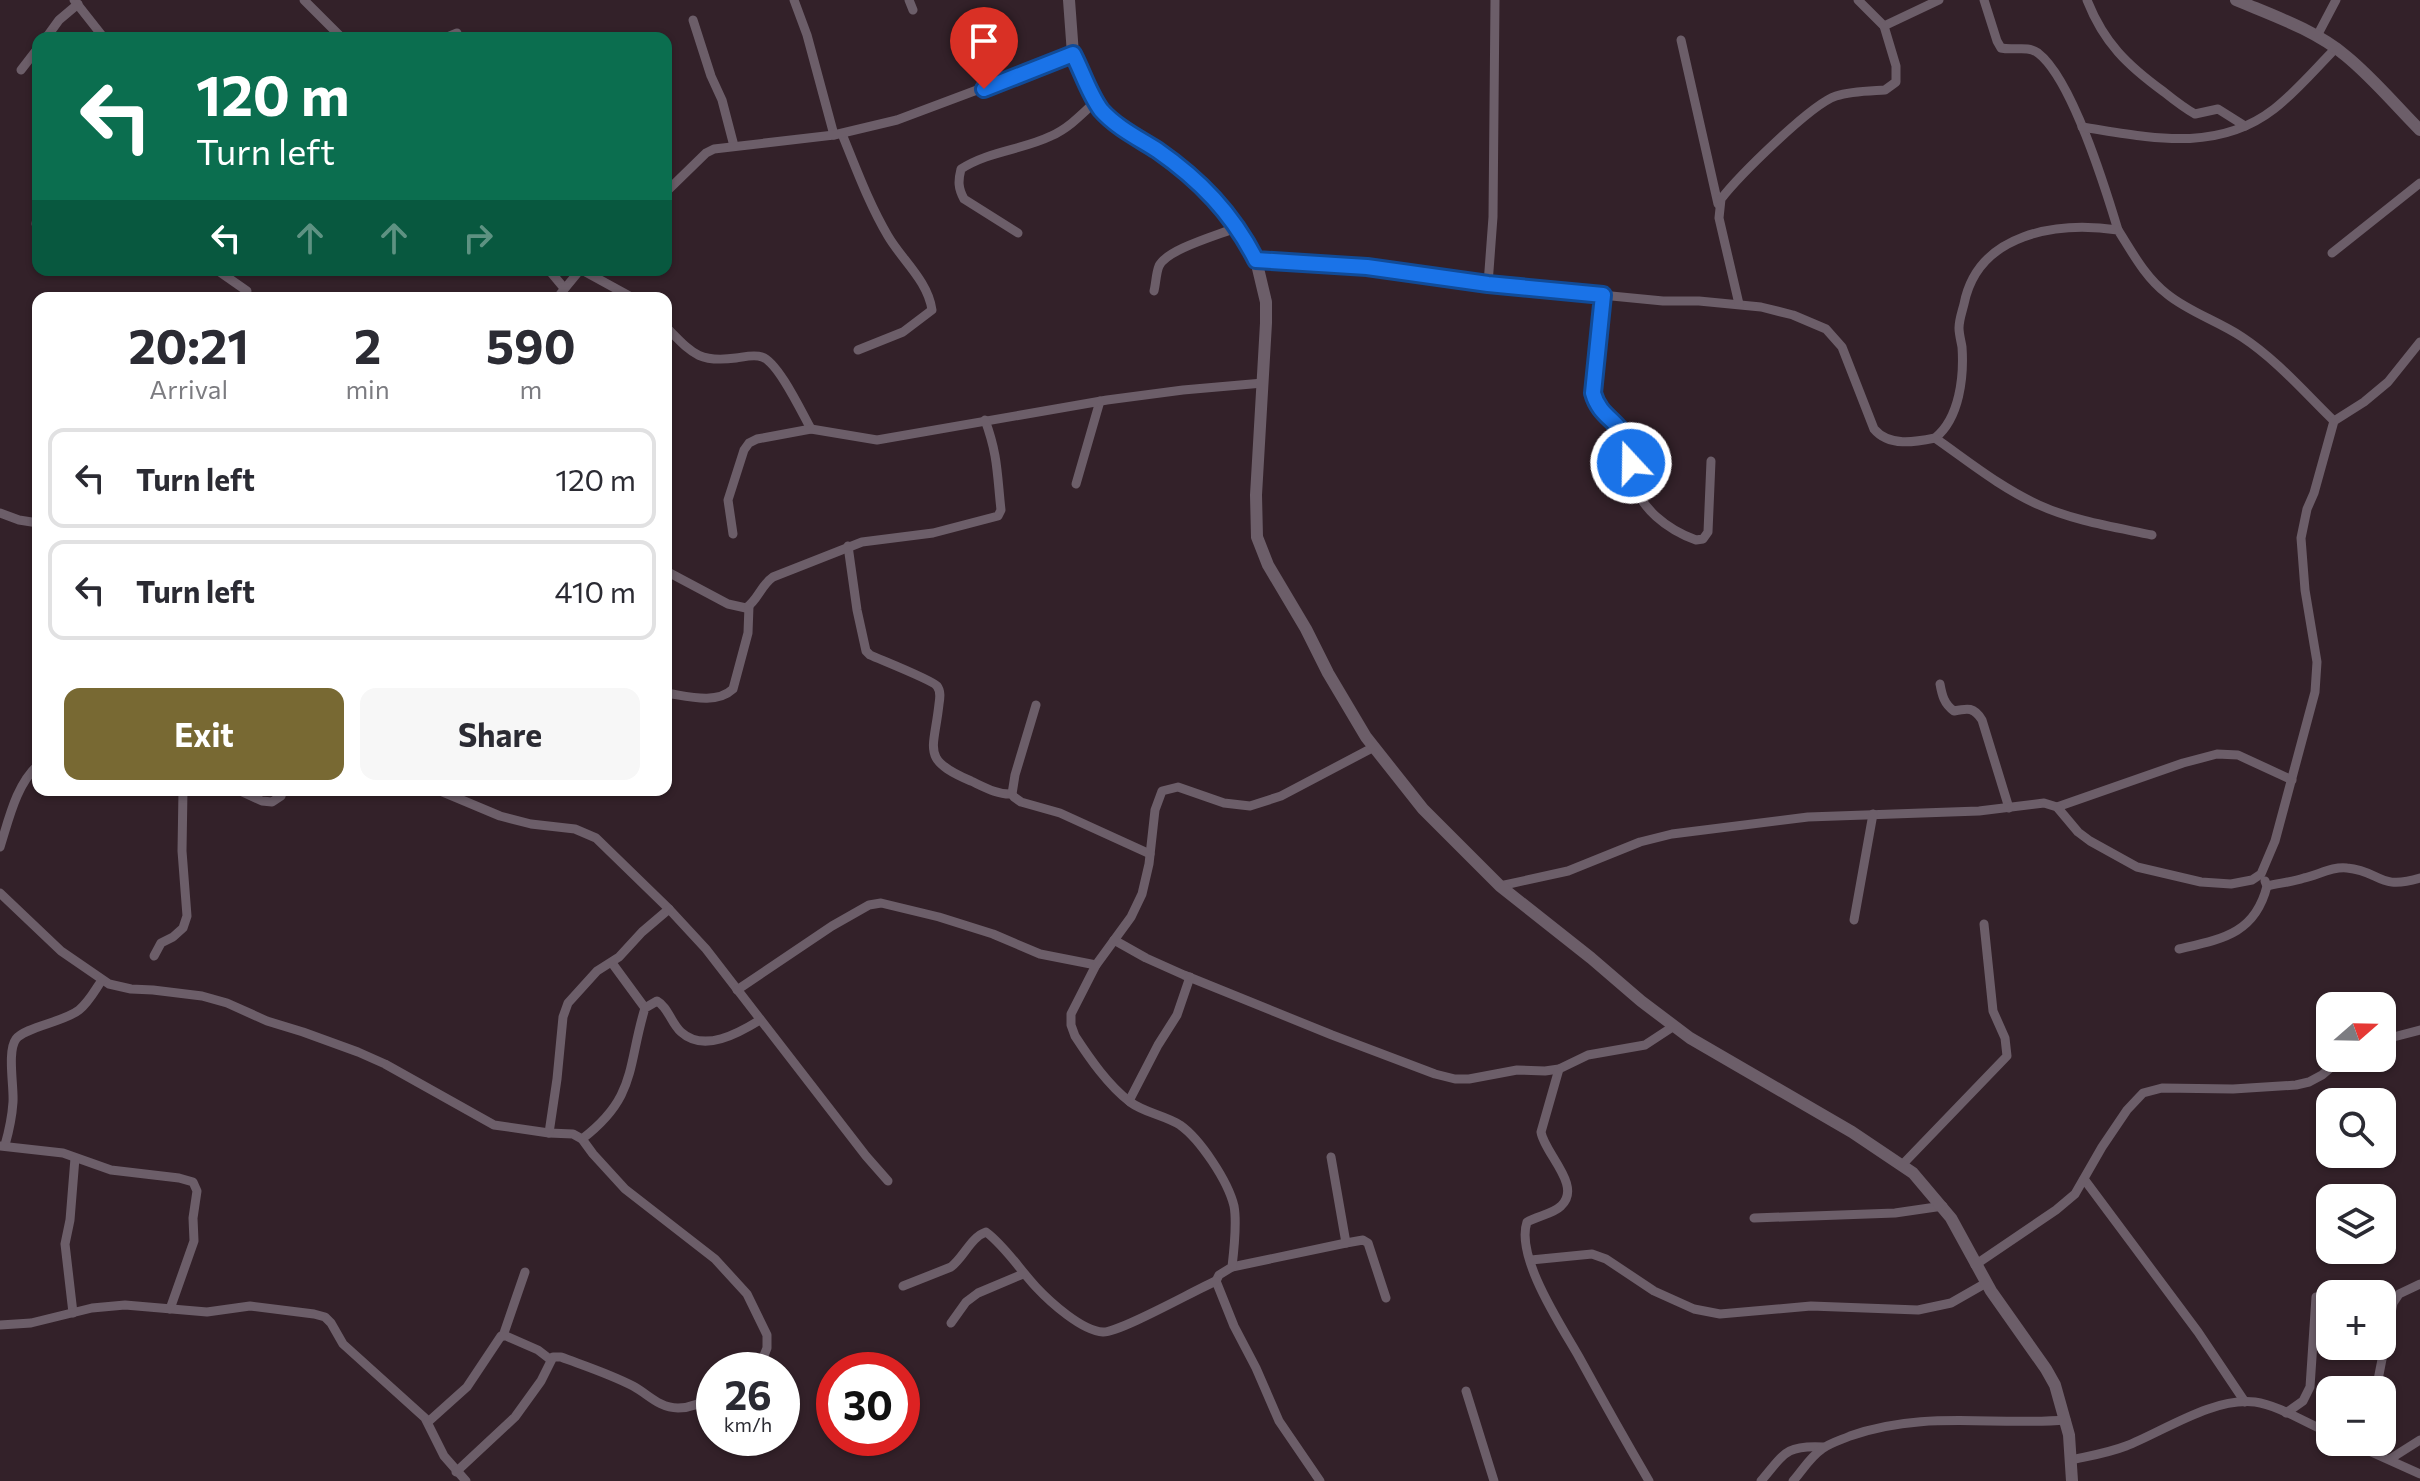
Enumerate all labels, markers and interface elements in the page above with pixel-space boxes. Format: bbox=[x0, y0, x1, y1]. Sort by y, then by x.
pin bbox=[950, 7, 1018, 89]
icon: arrive bbox=[962, 19, 1006, 63]
text: 120 m bbox=[196, 59, 350, 128]
icon: left bbox=[64, 64, 168, 168]
text: Turn left bbox=[196, 128, 335, 172]
icon: left bbox=[204, 216, 248, 260]
icon: ahead bbox=[288, 216, 332, 260]
icon: ahead bbox=[372, 216, 416, 260]
icon: right bbox=[456, 216, 500, 260]
text: 20:21 bbox=[128, 315, 249, 374]
text: 2 bbox=[354, 315, 381, 374]
text: 590 bbox=[486, 315, 576, 374]
text: Arrival bbox=[149, 373, 228, 404]
text: min bbox=[345, 373, 390, 404]
text: m bbox=[519, 373, 542, 404]
position arrow bbox=[1589, 421, 1673, 505]
icon: left bbox=[68, 456, 112, 500]
text: Turn left bbox=[136, 460, 255, 497]
text: 120 m bbox=[555, 460, 636, 497]
icon: left bbox=[68, 568, 112, 612]
text: Turn left bbox=[136, 572, 255, 609]
text: 410 m bbox=[555, 572, 636, 609]
button: Exit bbox=[64, 688, 344, 780]
button: Share bbox=[360, 688, 640, 780]
north arrow bbox=[2316, 992, 2396, 1072]
map controls bbox=[2316, 992, 2396, 1456]
button: search bbox=[2316, 1088, 2396, 1168]
button: layers bbox=[2316, 1184, 2396, 1264]
button: + bbox=[2316, 1280, 2396, 1360]
speed limit sign: 30 bbox=[816, 1352, 920, 1456]
text: 26 bbox=[724, 1369, 772, 1418]
button: − bbox=[2316, 1376, 2396, 1456]
text: km/h bbox=[724, 1412, 772, 1436]

